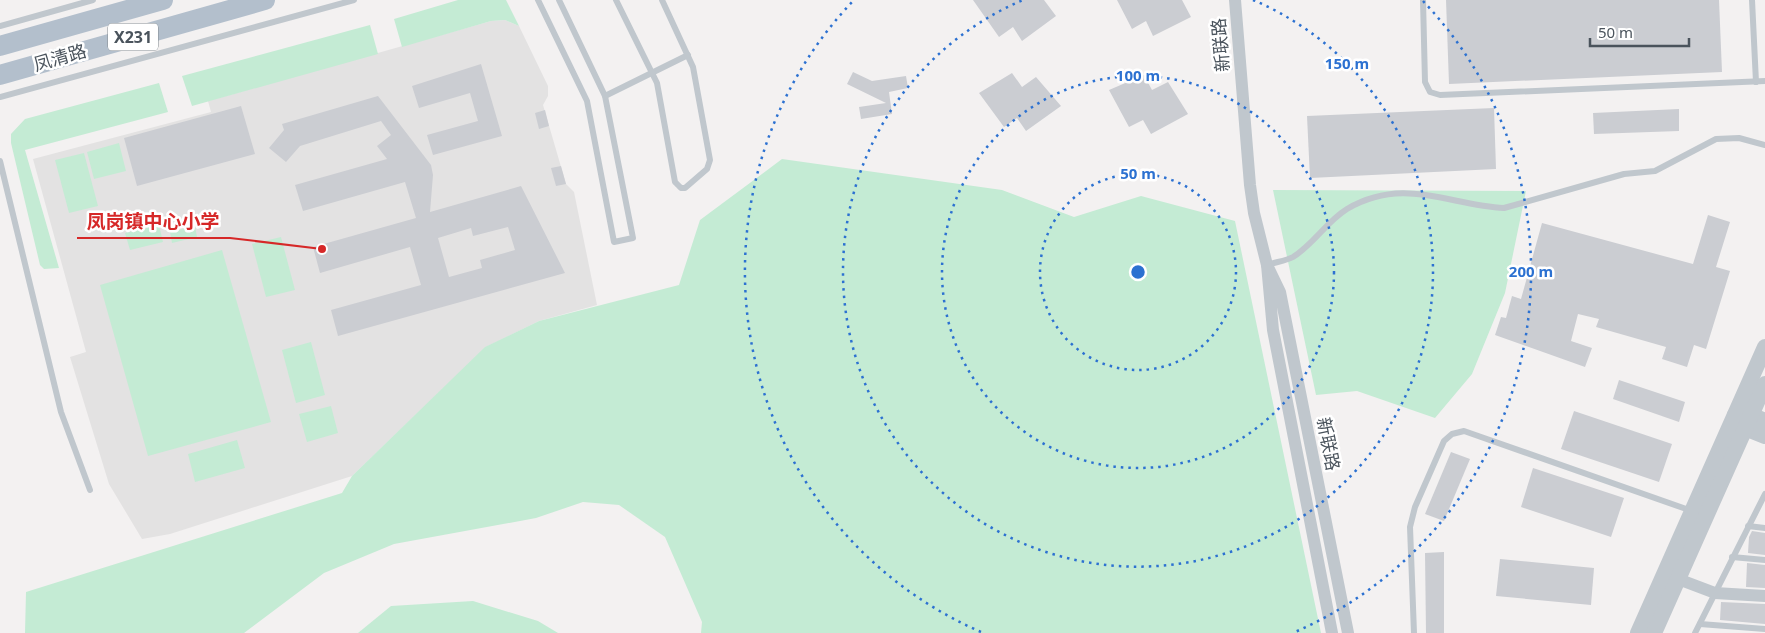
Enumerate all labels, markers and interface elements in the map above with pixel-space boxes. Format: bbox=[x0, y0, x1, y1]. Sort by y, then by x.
scale bar bbox=[1590, 15, 1689, 47]
street label: 新联路 bbox=[1206, 17, 1234, 73]
text: 50 m bbox=[1598, 22, 1633, 42]
road number: X231 bbox=[108, 24, 158, 51]
street label: 凤清路 bbox=[30, 38, 89, 76]
text: 150 m bbox=[1325, 53, 1369, 73]
text: 100 m bbox=[1116, 65, 1160, 85]
text: 50 m bbox=[1120, 163, 1156, 183]
callout: 凤岗镇中心小学 bbox=[77, 204, 230, 238]
text: 凤岗镇中心小学 bbox=[86, 208, 220, 234]
text: 200 m bbox=[1509, 261, 1553, 281]
centre of rings bbox=[1129, 263, 1147, 281]
street label: 新联路 bbox=[1312, 415, 1346, 473]

